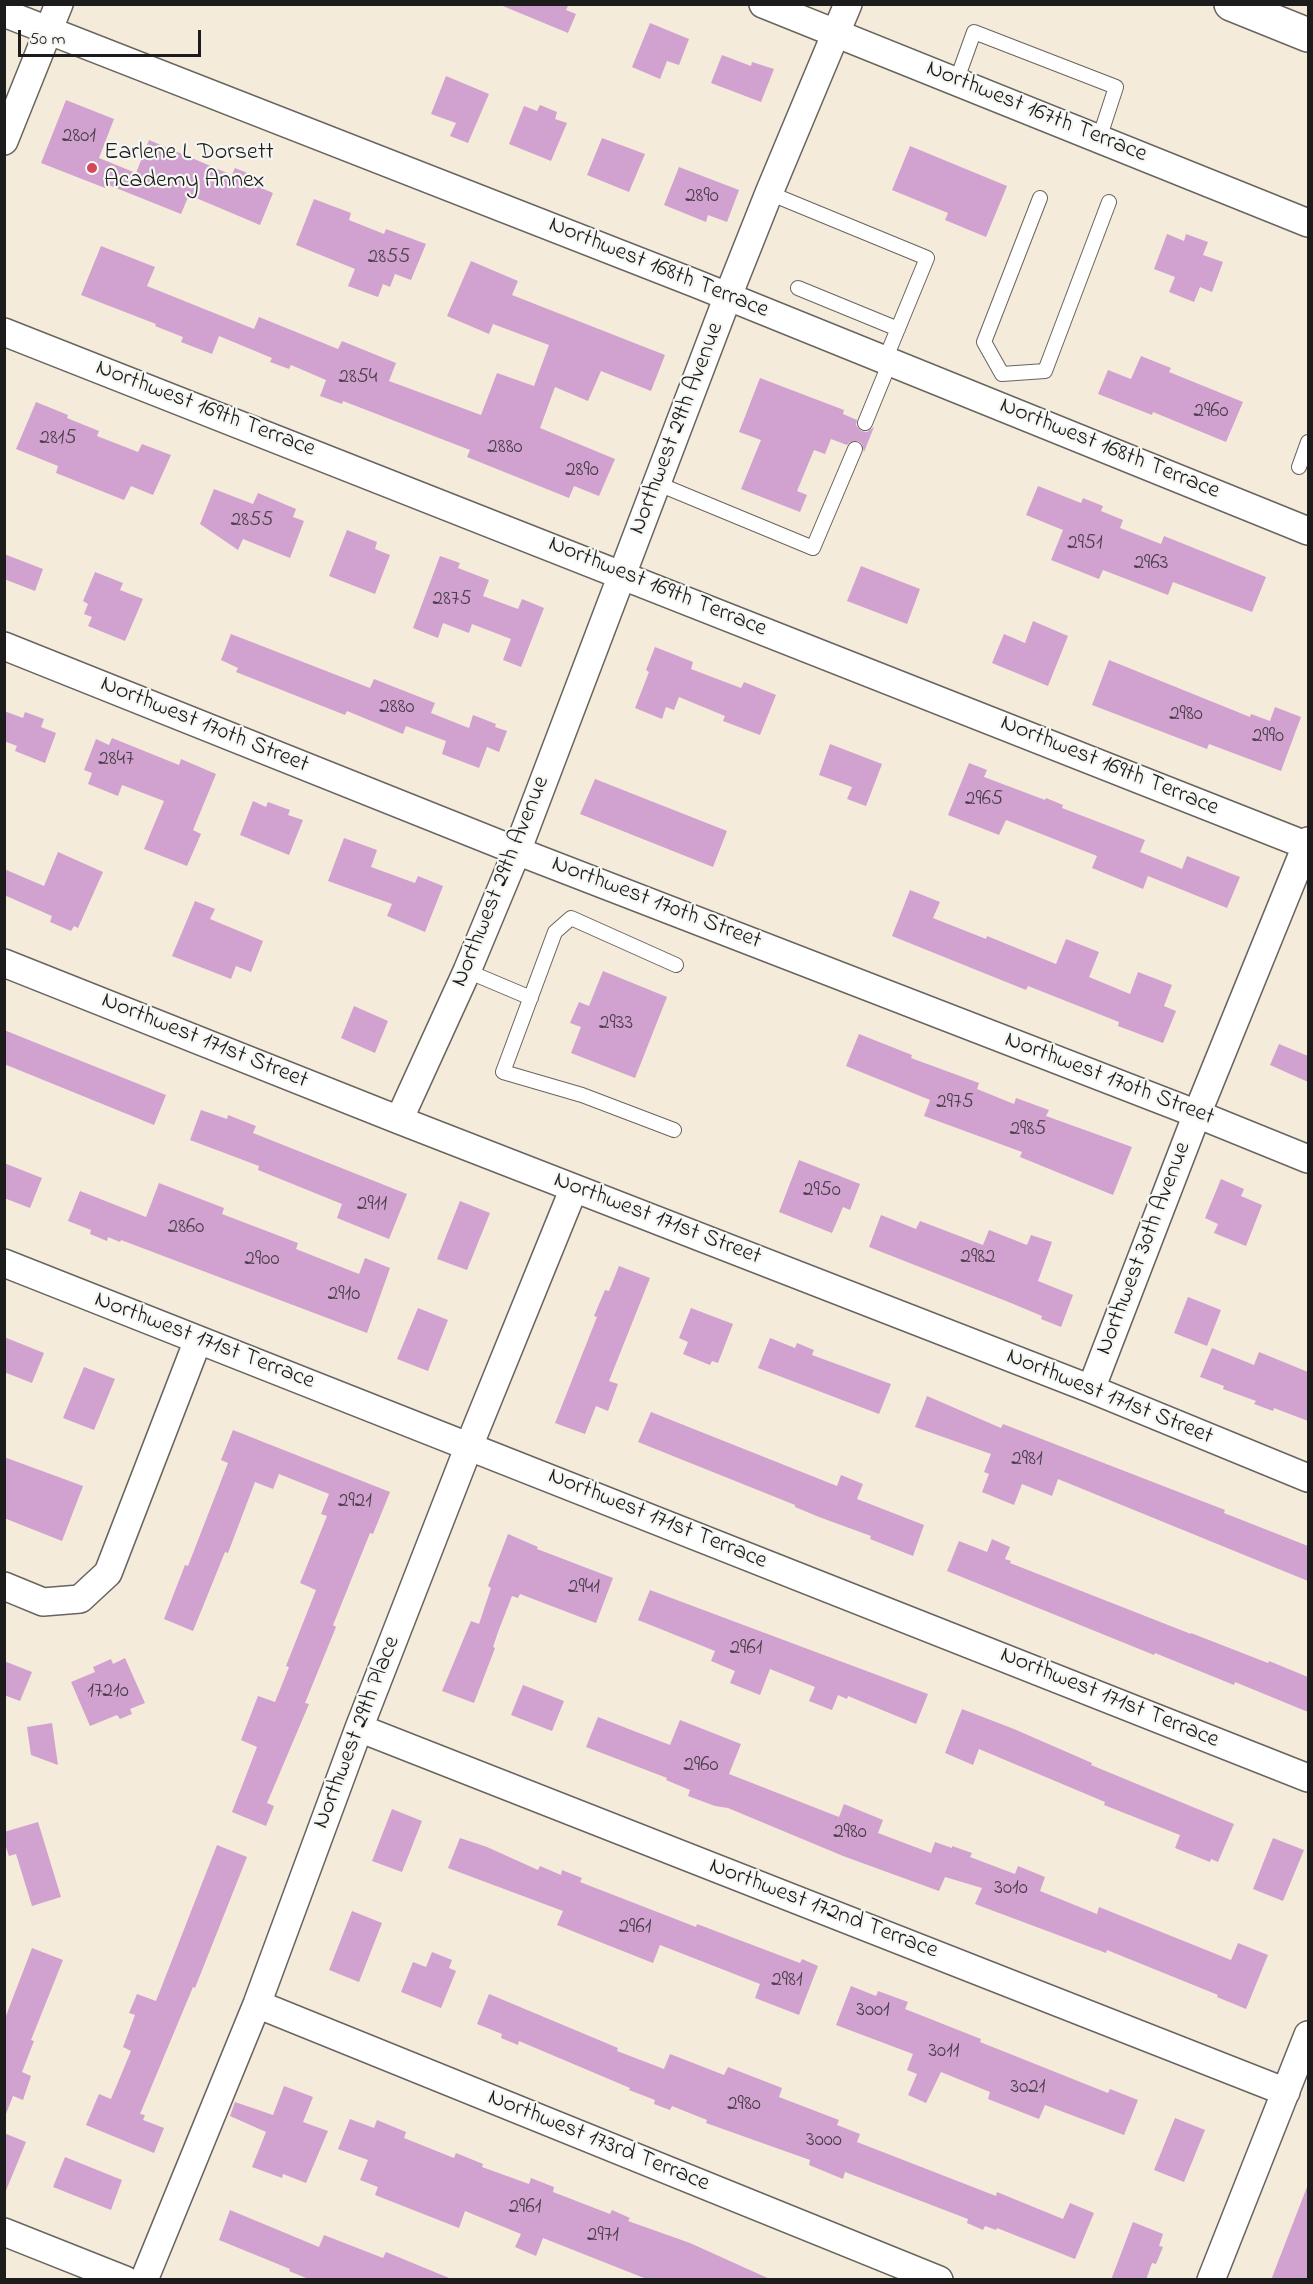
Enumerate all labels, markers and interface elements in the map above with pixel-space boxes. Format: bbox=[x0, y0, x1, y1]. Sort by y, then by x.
scale bar bbox=[21, 18, 204, 56]
text: 50 m bbox=[29, 27, 66, 53]
street label: Northwest 167th Terrace bbox=[921, 56, 1151, 170]
house number: 2801 bbox=[62, 125, 96, 151]
place label: Earlene L Dorsett Academy Annex bbox=[104, 140, 274, 196]
marker: Earlene L Dorsett Academy Annex bbox=[85, 161, 99, 175]
house number: 2890 bbox=[685, 185, 719, 211]
street label: Northwest 168th Terrace bbox=[544, 212, 772, 326]
house number: 2855 bbox=[368, 246, 410, 272]
street label: Northwest 29th Avenue bbox=[624, 319, 732, 539]
street label: Northwest 169th Terrace bbox=[91, 355, 319, 465]
house number: 2854 bbox=[339, 366, 377, 392]
street label: Northwest 168th Terrace bbox=[995, 393, 1223, 507]
house number: 2960 bbox=[1193, 400, 1229, 426]
house number: 2815 bbox=[39, 427, 77, 453]
house number: 2880 bbox=[487, 436, 523, 462]
house number: 2890 bbox=[565, 459, 599, 485]
house number: 2855 bbox=[231, 509, 273, 535]
street label: Northwest 169th Terrace bbox=[544, 531, 770, 645]
house number: 2951 bbox=[1067, 532, 1103, 558]
house number: 2963 bbox=[1134, 552, 1168, 578]
house number: 2875 bbox=[433, 588, 471, 614]
street label: Northwest 170th Street bbox=[96, 671, 312, 781]
house number: 2880 bbox=[379, 696, 415, 722]
house number: 2980 bbox=[1169, 703, 1203, 729]
street label: Northwest 169th Terrace bbox=[996, 710, 1222, 824]
house number: 2990 bbox=[1252, 725, 1284, 751]
house number: 2847 bbox=[98, 748, 134, 774]
street label: Northwest 29th Avenue bbox=[447, 772, 557, 992]
house number: 2965 bbox=[965, 788, 1003, 814]
street label: Northwest 170th Street bbox=[547, 851, 765, 957]
street label: Northwest 171st Street bbox=[96, 987, 312, 1097]
house number: 2933 bbox=[599, 1012, 633, 1038]
street label: Northwest 170th Street bbox=[1000, 1027, 1218, 1133]
house number: 2975 bbox=[936, 1091, 974, 1117]
house number: 2985 bbox=[1010, 1118, 1046, 1144]
street label: Northwest 30th Avenue bbox=[1091, 1138, 1199, 1360]
street label: Northwest 171st Street bbox=[549, 1167, 765, 1273]
house number: 2950 bbox=[803, 1179, 841, 1205]
house number: 2911 bbox=[357, 1193, 387, 1219]
house number: 2860 bbox=[168, 1216, 204, 1242]
house number: 2982 bbox=[960, 1246, 996, 1272]
house number: 2900 bbox=[245, 1248, 279, 1274]
house number: 2910 bbox=[328, 1283, 360, 1309]
street label: Northwest 171st Terrace bbox=[90, 1287, 318, 1397]
street label: Northwest 171st Street bbox=[1001, 1343, 1217, 1453]
house number: 2981 bbox=[1011, 1448, 1043, 1474]
street label: Northwest 171st Terrace bbox=[543, 1463, 771, 1577]
house number: 2921 bbox=[338, 1490, 372, 1516]
house number: 2941 bbox=[568, 1576, 600, 1602]
street label: Northwest 29th Place bbox=[308, 1633, 408, 1833]
house number: 2961 bbox=[730, 1637, 762, 1663]
street label: Northwest 171st Terrace bbox=[995, 1642, 1223, 1756]
house number: 17210 bbox=[87, 1680, 129, 1706]
house number: 2960 bbox=[683, 1754, 719, 1780]
house number: 2980 bbox=[833, 1821, 867, 1847]
street label: Northwest 172nd Terrace bbox=[704, 1853, 942, 1967]
house number: 3010 bbox=[994, 1877, 1028, 1903]
house number: 2961 bbox=[619, 1916, 651, 1942]
house number: 2981 bbox=[771, 1969, 803, 1995]
house number: 3001 bbox=[856, 1999, 890, 2025]
house number: 3011 bbox=[928, 2040, 960, 2066]
house number: 3021 bbox=[1011, 2076, 1045, 2102]
street label: Northwest 173rd Terrace bbox=[483, 2084, 713, 2200]
house number: 2980 bbox=[727, 2093, 761, 2119]
house number: 3000 bbox=[806, 2129, 842, 2155]
house number: 2961 bbox=[509, 2196, 541, 2222]
house number: 2971 bbox=[587, 2224, 619, 2250]

